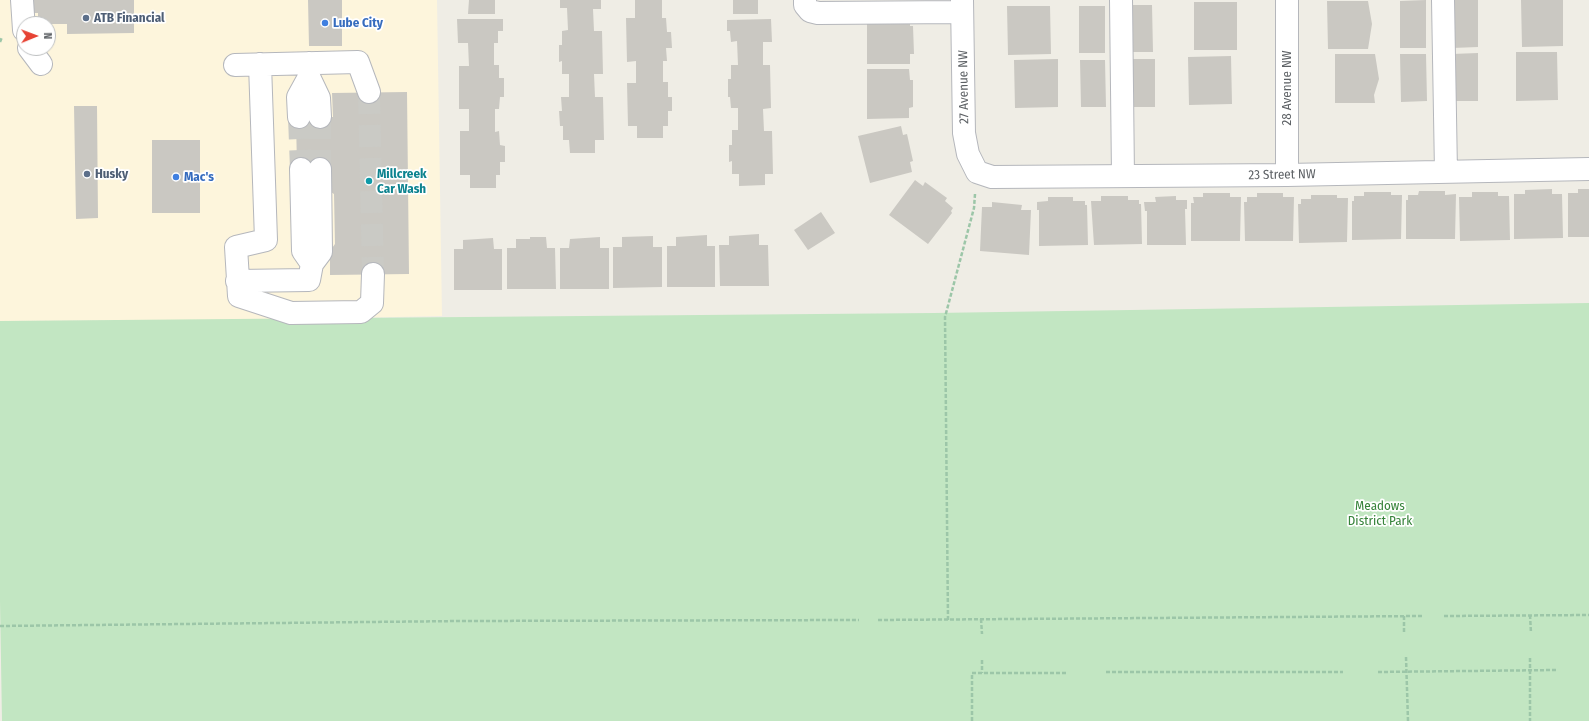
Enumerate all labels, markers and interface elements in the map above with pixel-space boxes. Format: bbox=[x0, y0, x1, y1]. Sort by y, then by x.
place label: ATB Financial bbox=[94, 10, 165, 26]
marker: ATB Financial bbox=[81, 13, 91, 23]
place label: Lube City bbox=[333, 15, 383, 31]
north arrow bbox=[16, 16, 56, 56]
marker: Lube City bbox=[320, 18, 330, 28]
text: N bbox=[41, 32, 54, 39]
street label: 27 Avenue NW bbox=[956, 50, 972, 124]
street label: 28 Avenue NW bbox=[1279, 50, 1295, 126]
place label: Husky bbox=[95, 166, 128, 182]
place label: Millcreek Car Wash bbox=[377, 166, 427, 197]
street label: 23 Street NW bbox=[1248, 167, 1316, 183]
marker: Husky bbox=[82, 169, 92, 179]
place label: Mac's bbox=[184, 169, 214, 185]
marker: Mac's bbox=[171, 172, 181, 182]
marker: Millcreek Car Wash bbox=[364, 176, 374, 186]
park label: Meadows District Park bbox=[1348, 498, 1412, 529]

